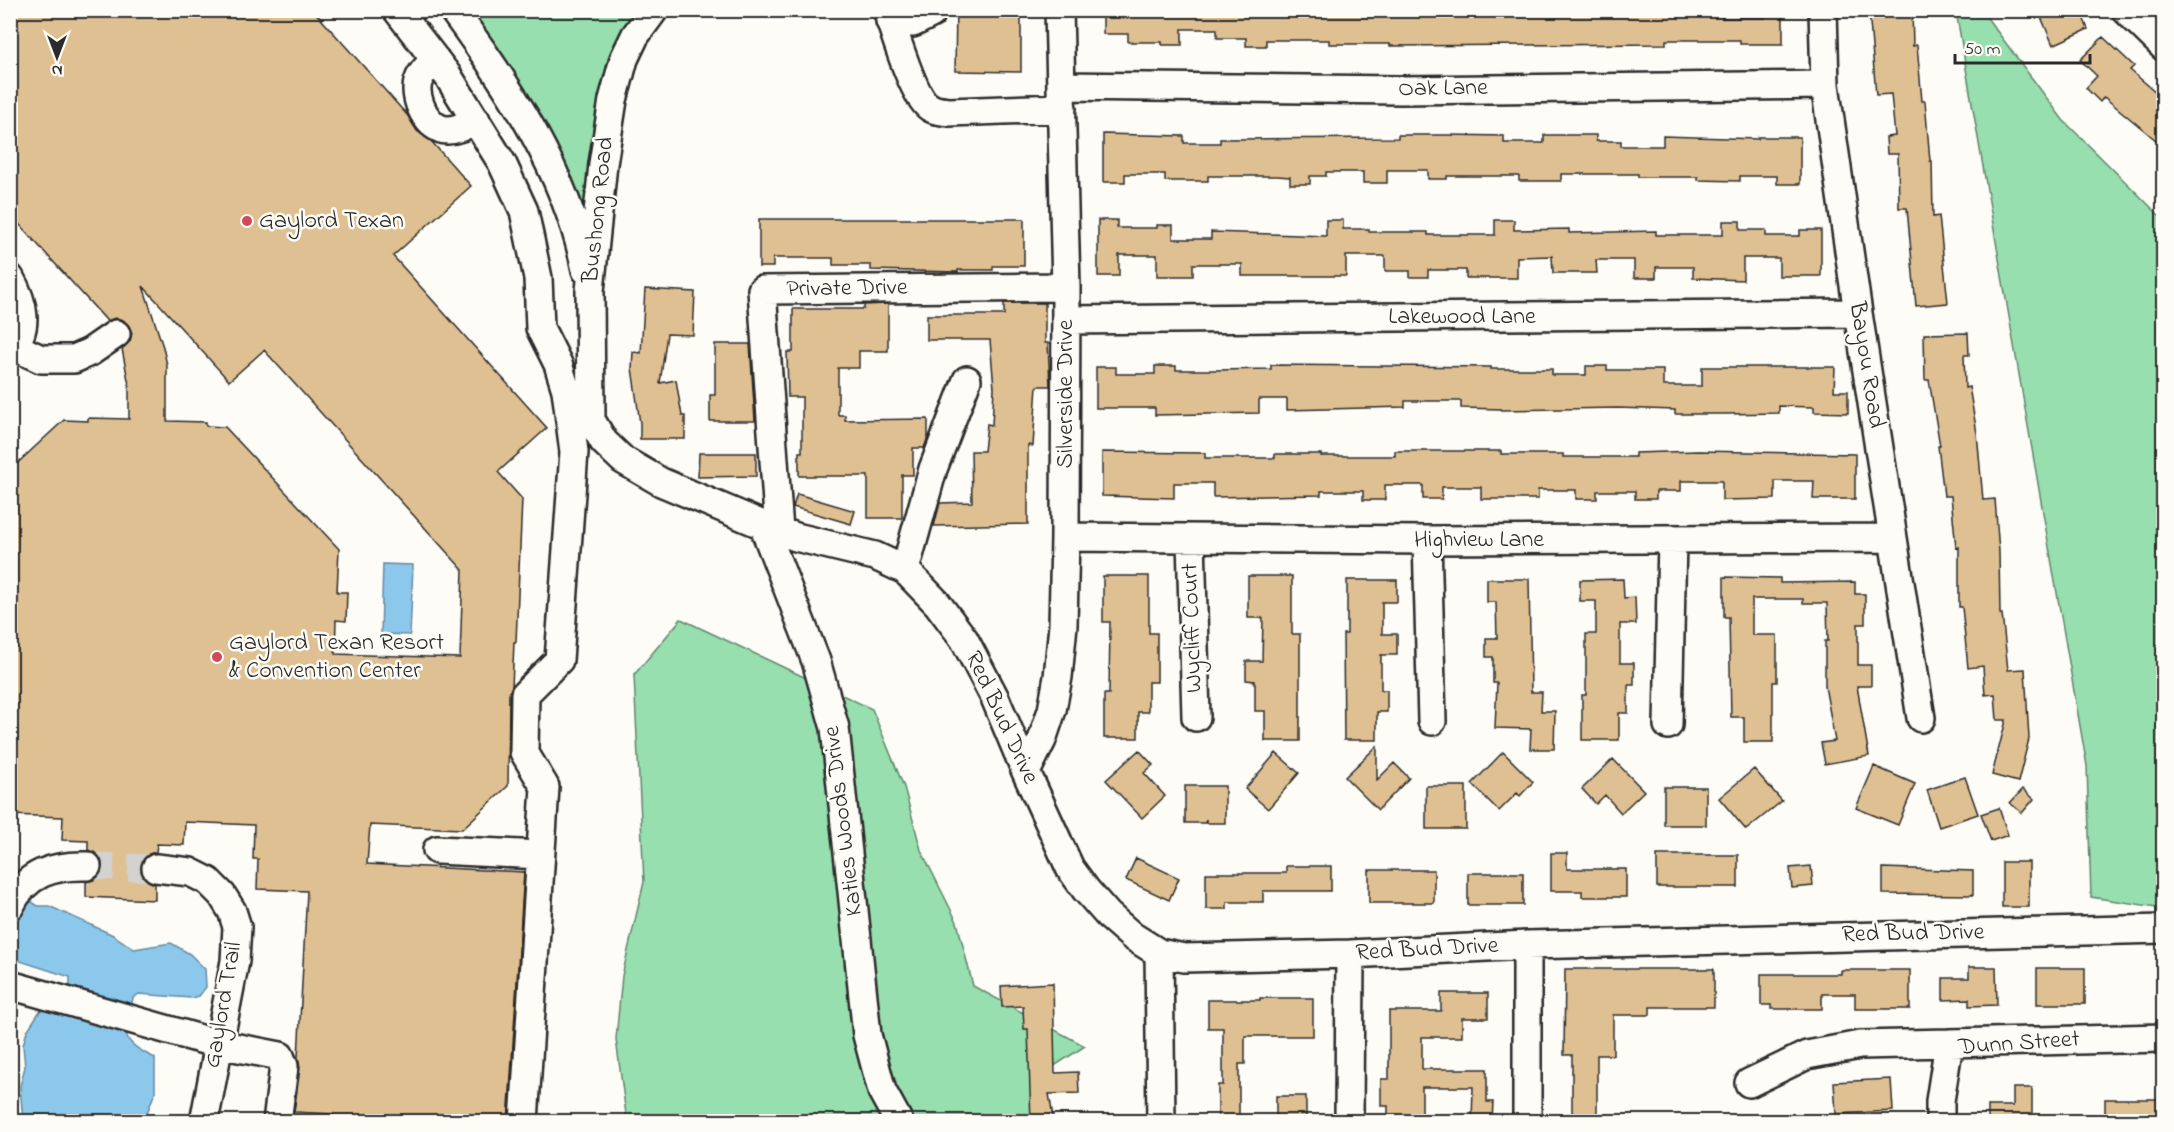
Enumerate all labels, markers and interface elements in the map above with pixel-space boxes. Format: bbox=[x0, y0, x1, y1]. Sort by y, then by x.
north arrow bbox=[27, 27, 87, 87]
scale bar bbox=[1955, 27, 2090, 65]
text: 50 m bbox=[1964, 37, 2001, 63]
text: N bbox=[51, 58, 62, 82]
street label: Oak Lane bbox=[1398, 71, 1488, 107]
street label: Bushong Road bbox=[574, 135, 624, 286]
place label: Gaylord Texan bbox=[259, 204, 404, 240]
marker: Gaylord Texan bbox=[240, 214, 254, 228]
street label: Private Drive bbox=[786, 270, 908, 308]
street label: Bayou Road bbox=[1838, 298, 1893, 431]
street label: Lakewood Lane bbox=[1388, 300, 1536, 335]
street label: Silverside Drive bbox=[1049, 319, 1084, 468]
street label: Highview Lane bbox=[1414, 523, 1544, 558]
street label: Wycliff Court bbox=[1173, 563, 1214, 693]
place label: Gaylord Texan Resort & Convention Center bbox=[229, 626, 444, 689]
street label: Red Bud Drive bbox=[955, 646, 1047, 790]
marker: Gaylord Texan Resort & Convention Center bbox=[210, 650, 224, 664]
street label: Katies Woods Drive bbox=[815, 724, 873, 918]
street label: Red Bud Drive bbox=[1841, 915, 1985, 953]
street label: Red Bud Drive bbox=[1355, 929, 1500, 971]
street label: Gaylord Trail bbox=[196, 939, 253, 1071]
street label: Dunn Street bbox=[1956, 1022, 2081, 1066]

